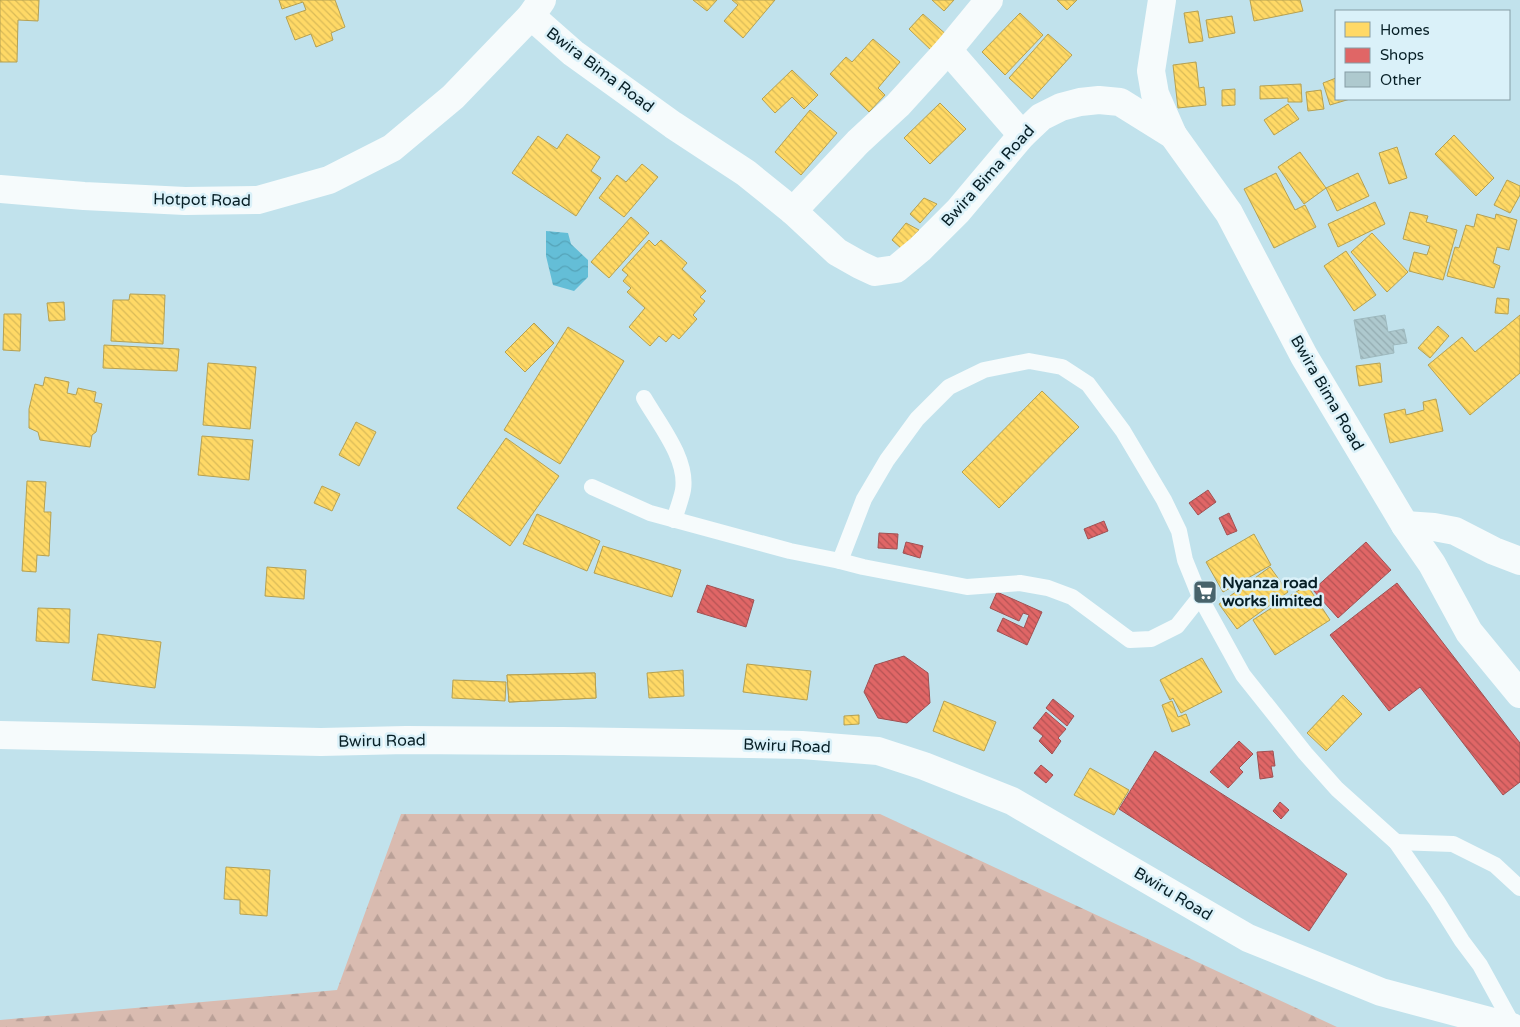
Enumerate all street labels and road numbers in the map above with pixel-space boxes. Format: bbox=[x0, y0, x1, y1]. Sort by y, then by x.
street label: Bwira Bima Road bbox=[542, 23, 658, 117]
street label: Bwira Bima Road bbox=[937, 121, 1039, 231]
street label: Hotpot Road bbox=[153, 189, 251, 211]
street label: Bwira Bima Road bbox=[1286, 332, 1368, 454]
street label: Bwiru Road bbox=[338, 730, 426, 752]
street label: Bwiru Road bbox=[743, 734, 831, 758]
street label: Bwiru Road bbox=[1130, 863, 1216, 925]

